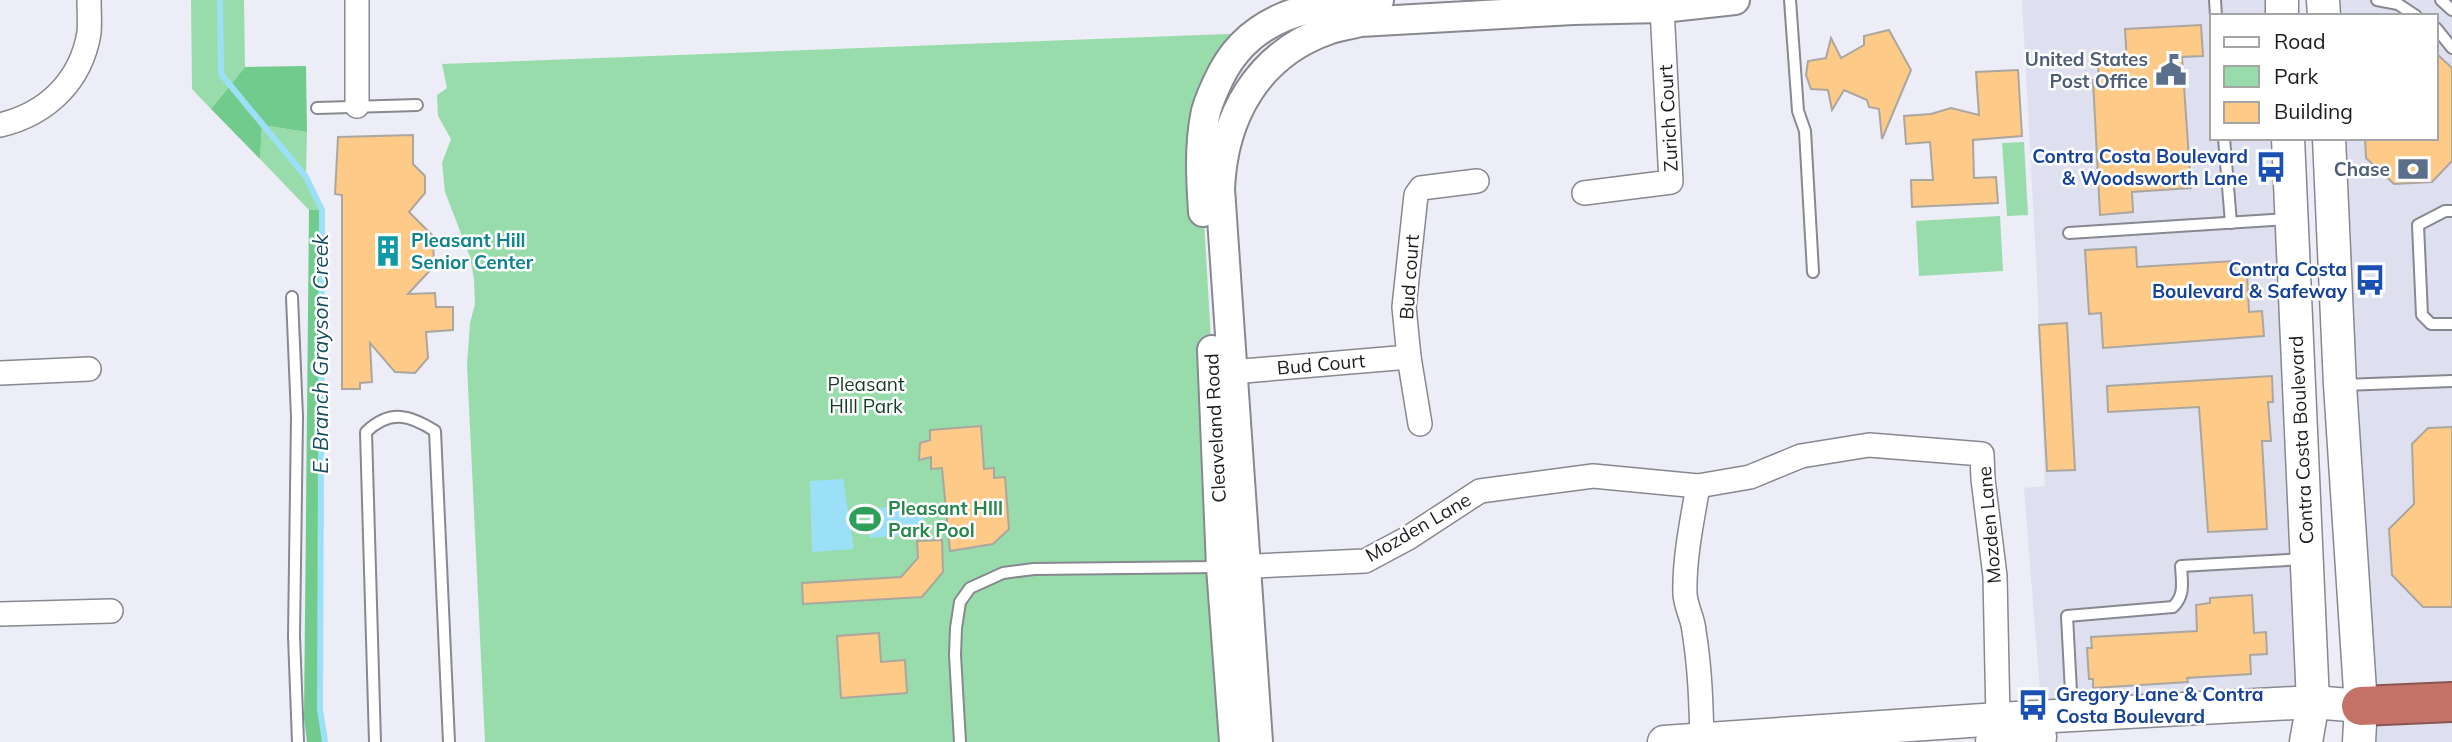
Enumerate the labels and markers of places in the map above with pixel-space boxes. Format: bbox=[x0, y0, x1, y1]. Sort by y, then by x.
place label: United States Post Office bbox=[2025, 47, 2148, 93]
public building icon: United States Post Office bbox=[2154, 53, 2188, 87]
place label: Contra Costa Boulevard & Woodsworth Lane bbox=[2032, 144, 2248, 190]
bus stop icon: Contra Costa Boulevard & Woodsworth Lane bbox=[2254, 150, 2288, 184]
bank icon: Chase bbox=[2396, 152, 2430, 186]
place label: Chase bbox=[2334, 157, 2390, 181]
place label: Pleasant Hill Senior Center bbox=[411, 228, 534, 274]
building icon: Pleasant Hill Senior Center bbox=[371, 234, 405, 268]
place label: Contra Costa Boulevard & Safeway bbox=[2152, 257, 2348, 303]
bus stop icon: Contra Costa Boulevard & Safeway bbox=[2353, 263, 2387, 297]
place label: Pleasant HIll Park Pool bbox=[888, 496, 1003, 542]
sports icon: Pleasant HIll Park Pool bbox=[848, 502, 882, 536]
place label: Gregory Lane & Contra Costa Boulevard bbox=[2056, 682, 2264, 728]
bus stop icon: Gregory Lane & Contra Costa Boulevard bbox=[2016, 688, 2050, 722]

